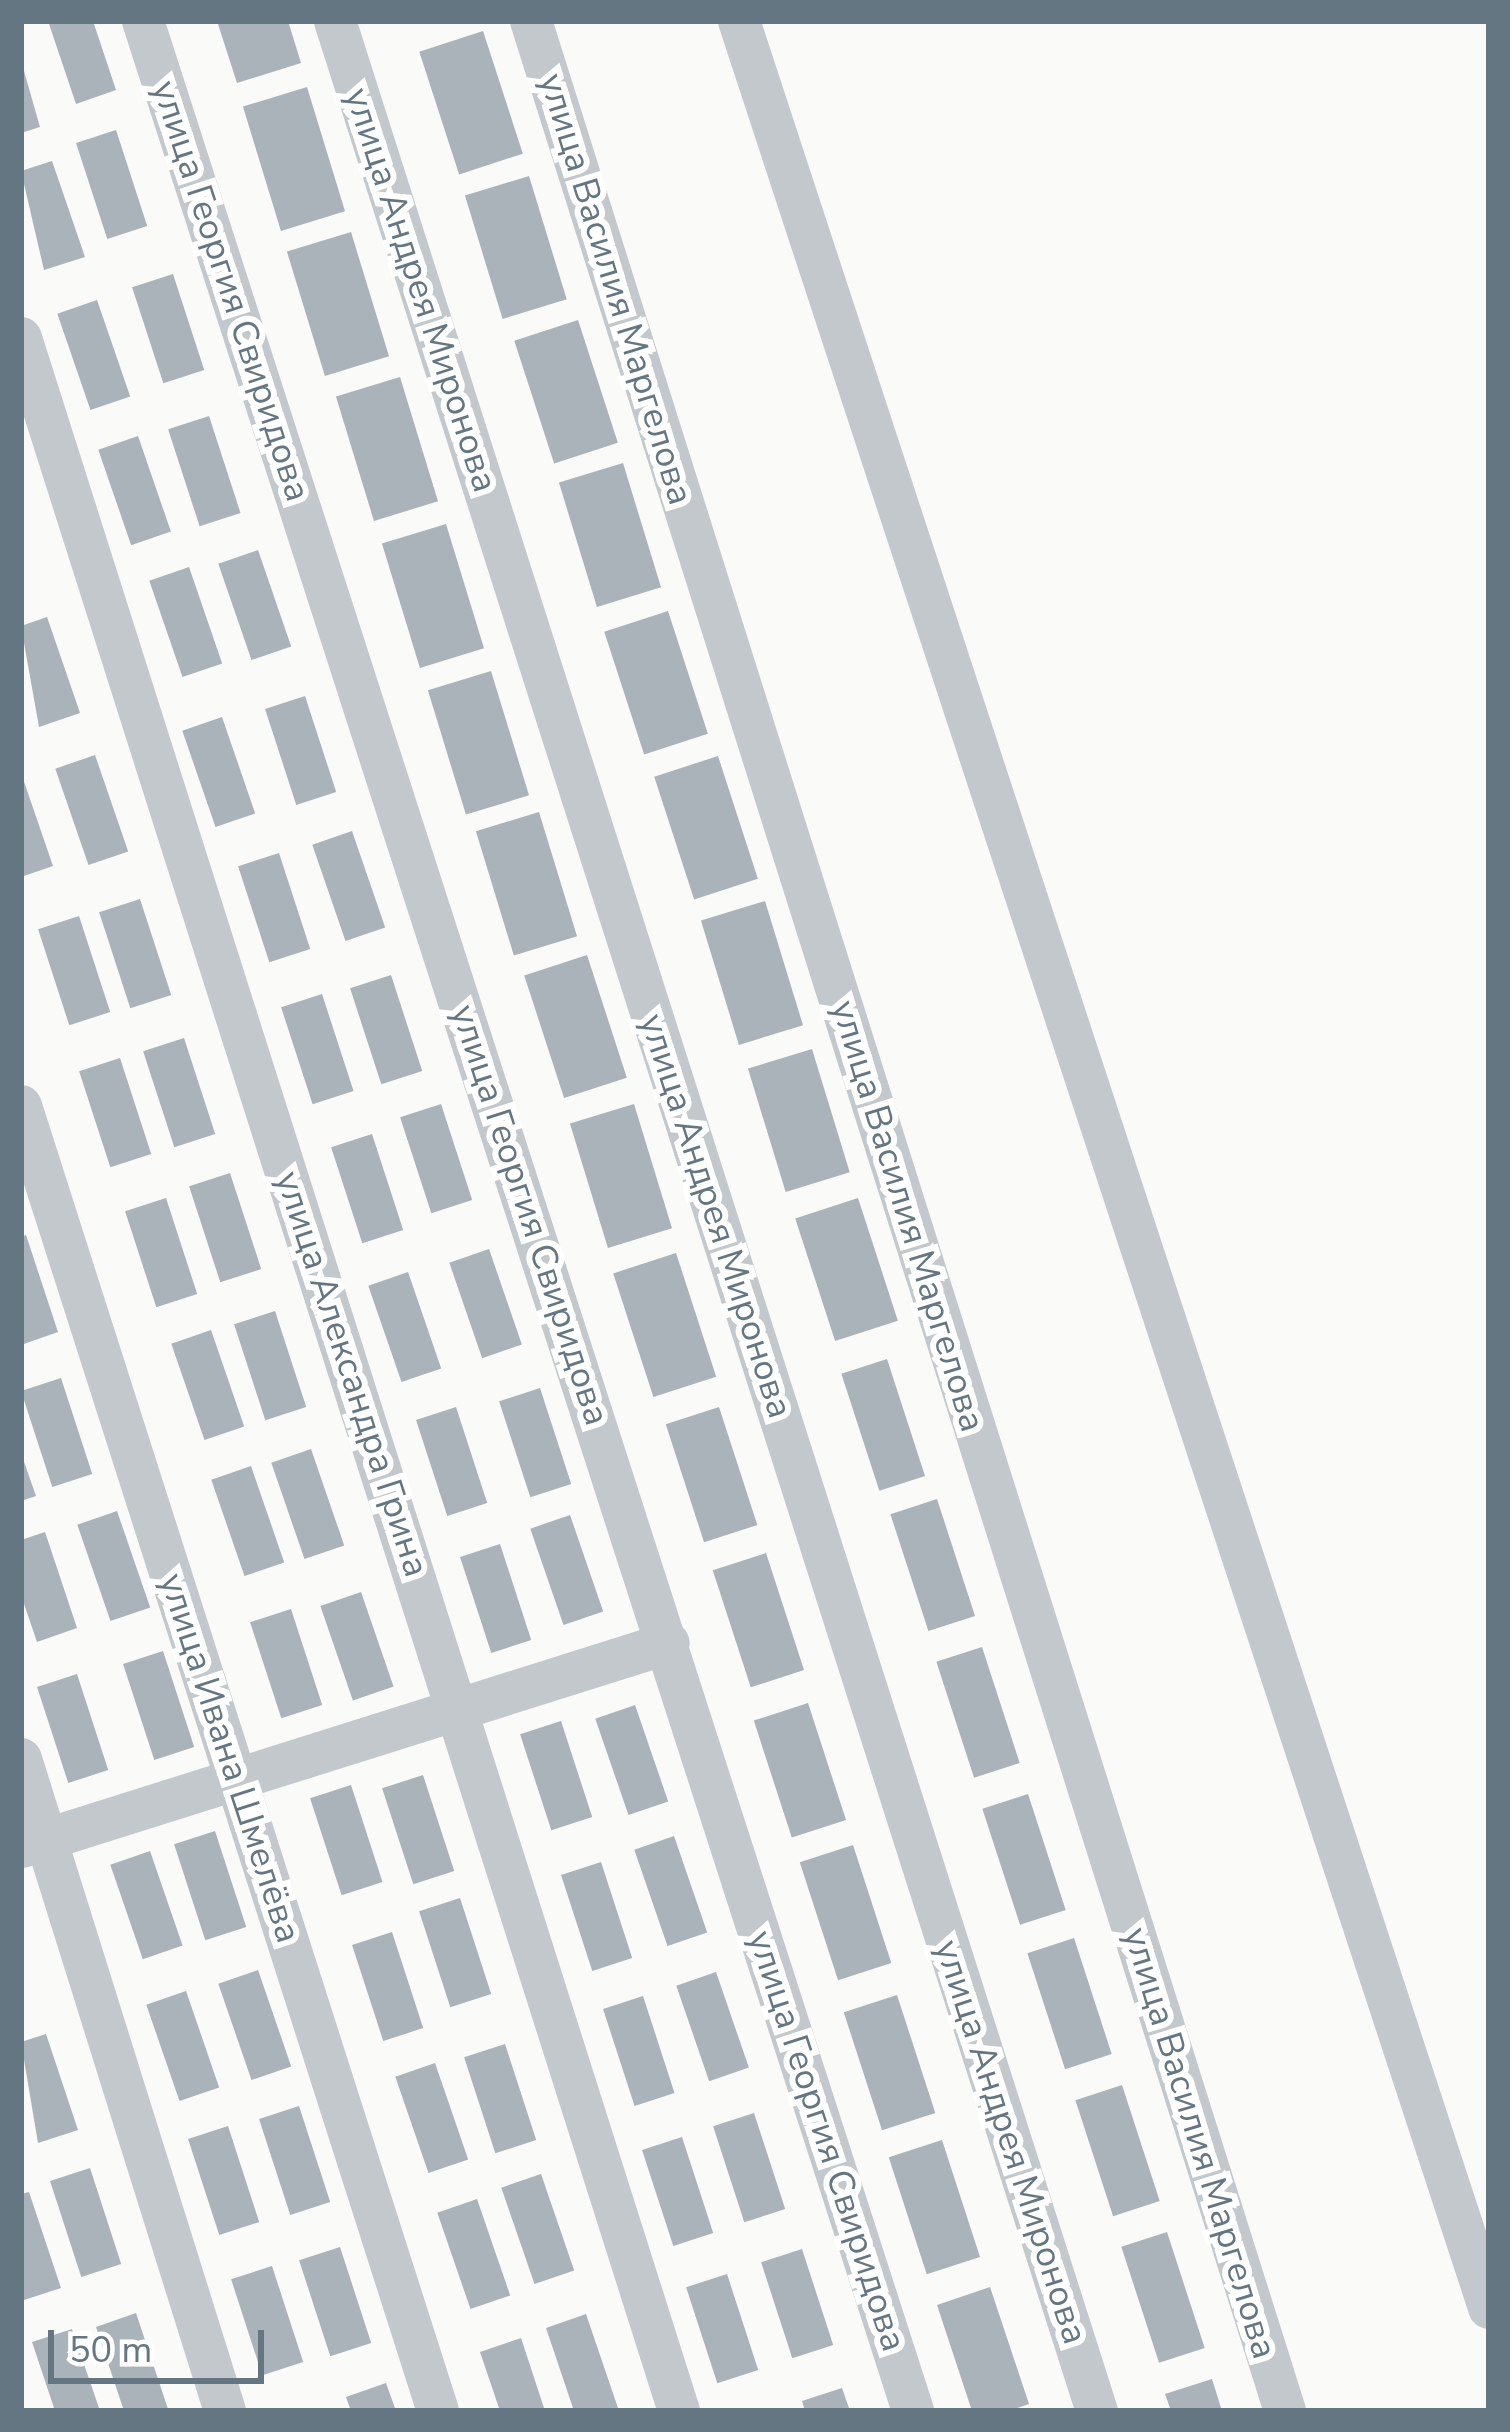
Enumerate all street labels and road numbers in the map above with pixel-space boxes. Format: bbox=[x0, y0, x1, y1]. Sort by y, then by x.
street label: улица Василия Маргелова bbox=[530, 68, 702, 510]
street label: улица Георгия Свиридова bbox=[143, 75, 319, 507]
street label: улица Андрея Миронова bbox=[335, 83, 507, 497]
street label: улица Василия Маргелова bbox=[822, 995, 994, 1437]
street label: улица Георгия Свиридова bbox=[442, 999, 618, 1431]
street label: улица Андрея Миронова bbox=[630, 1009, 802, 1423]
street label: улица Александра Грина bbox=[266, 1166, 438, 1582]
street label: улица Ивана Шмелёва bbox=[150, 1568, 310, 1948]
street label: улица Василия Маргелова bbox=[1114, 1922, 1286, 2364]
street label: улица Георгия Свиридова bbox=[739, 1925, 915, 2357]
street label: улица Андрея Миронова bbox=[925, 1935, 1097, 2349]

